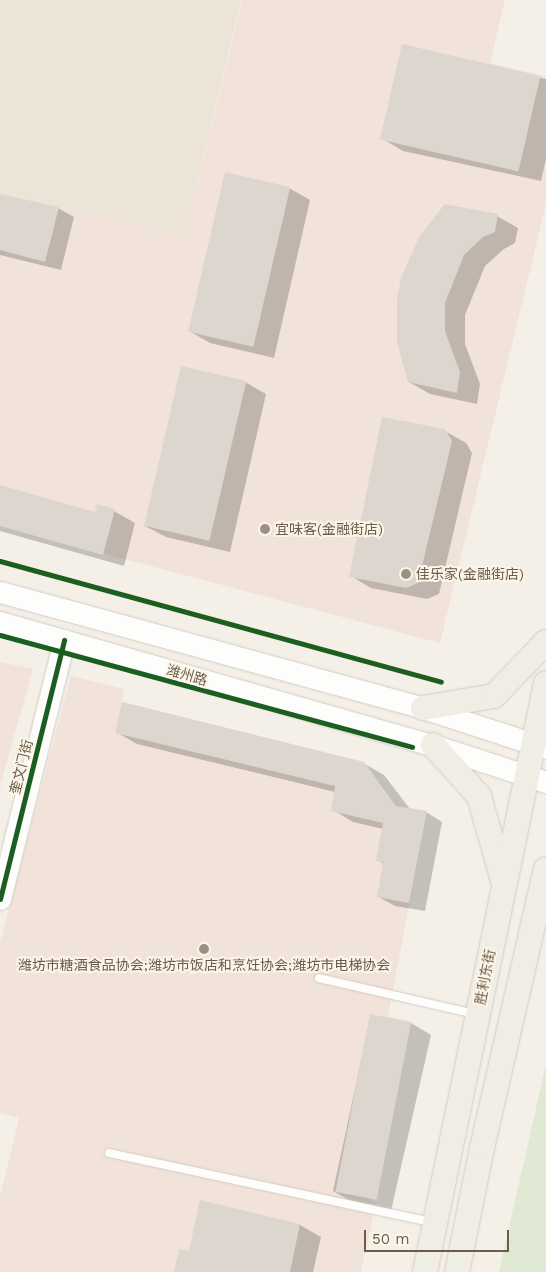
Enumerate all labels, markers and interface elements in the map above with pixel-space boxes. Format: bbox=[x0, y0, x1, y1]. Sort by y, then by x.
place label: 宜味客(金融街店) bbox=[275, 521, 383, 537]
marker: 宜味客(金融街店) bbox=[259, 523, 271, 535]
place label: 佳乐家(金融街店) bbox=[416, 566, 524, 582]
marker: 佳乐家(金融街店) bbox=[400, 568, 412, 580]
street label: 潍州路 bbox=[164, 661, 210, 689]
street label: 奎文门街 bbox=[6, 738, 36, 796]
marker: 潍坊市糖酒食品协会;潍坊市饭店和烹饪协会;潍坊市电梯协会 bbox=[198, 943, 210, 955]
street label: 胜利东街 bbox=[471, 948, 499, 1006]
place label: 潍坊市糖酒食品协会;潍坊市饭店和烹饪协会;潍坊市电梯协会 bbox=[18, 957, 390, 973]
scale bar bbox=[366, 1220, 511, 1252]
text: 50 m bbox=[372, 1230, 409, 1248]

